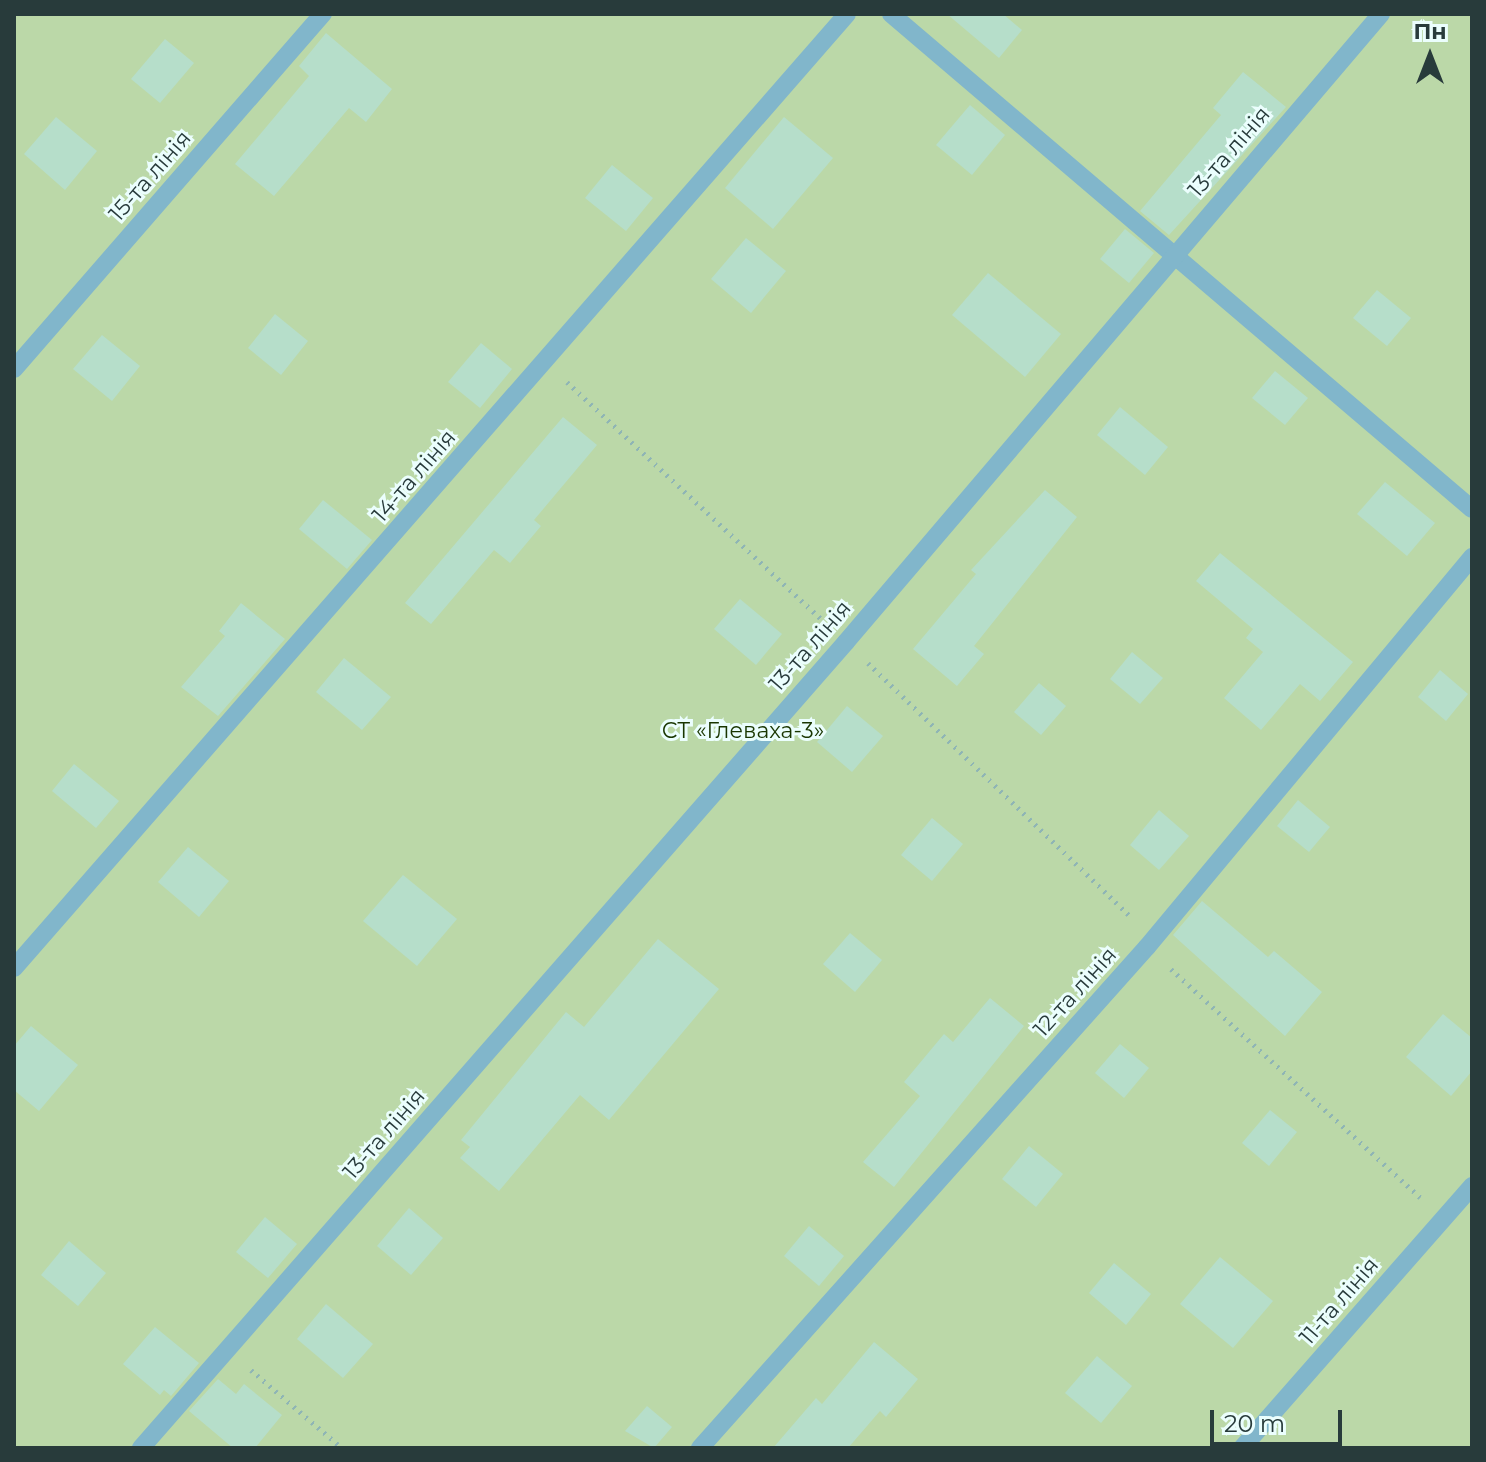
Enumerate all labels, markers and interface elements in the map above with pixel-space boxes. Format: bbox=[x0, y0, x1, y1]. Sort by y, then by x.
north arrow bbox=[1390, 16, 1470, 96]
text: Пн bbox=[1413, 18, 1447, 45]
street label: 13-та лінія bbox=[1183, 101, 1275, 203]
street label: 15-та лінія bbox=[103, 125, 197, 227]
street label: 14-та лінія bbox=[367, 424, 461, 528]
street label: 13-та лінія bbox=[764, 595, 856, 697]
park label: СТ «Глеваха-3» bbox=[662, 718, 824, 744]
street label: 12-та лінія bbox=[1028, 942, 1122, 1042]
street label: 13-та лінія bbox=[338, 1083, 430, 1185]
street label: 11-та лінія bbox=[1294, 1252, 1384, 1350]
scale bar bbox=[1214, 1394, 1346, 1444]
text: 20 m bbox=[1224, 1409, 1285, 1438]

